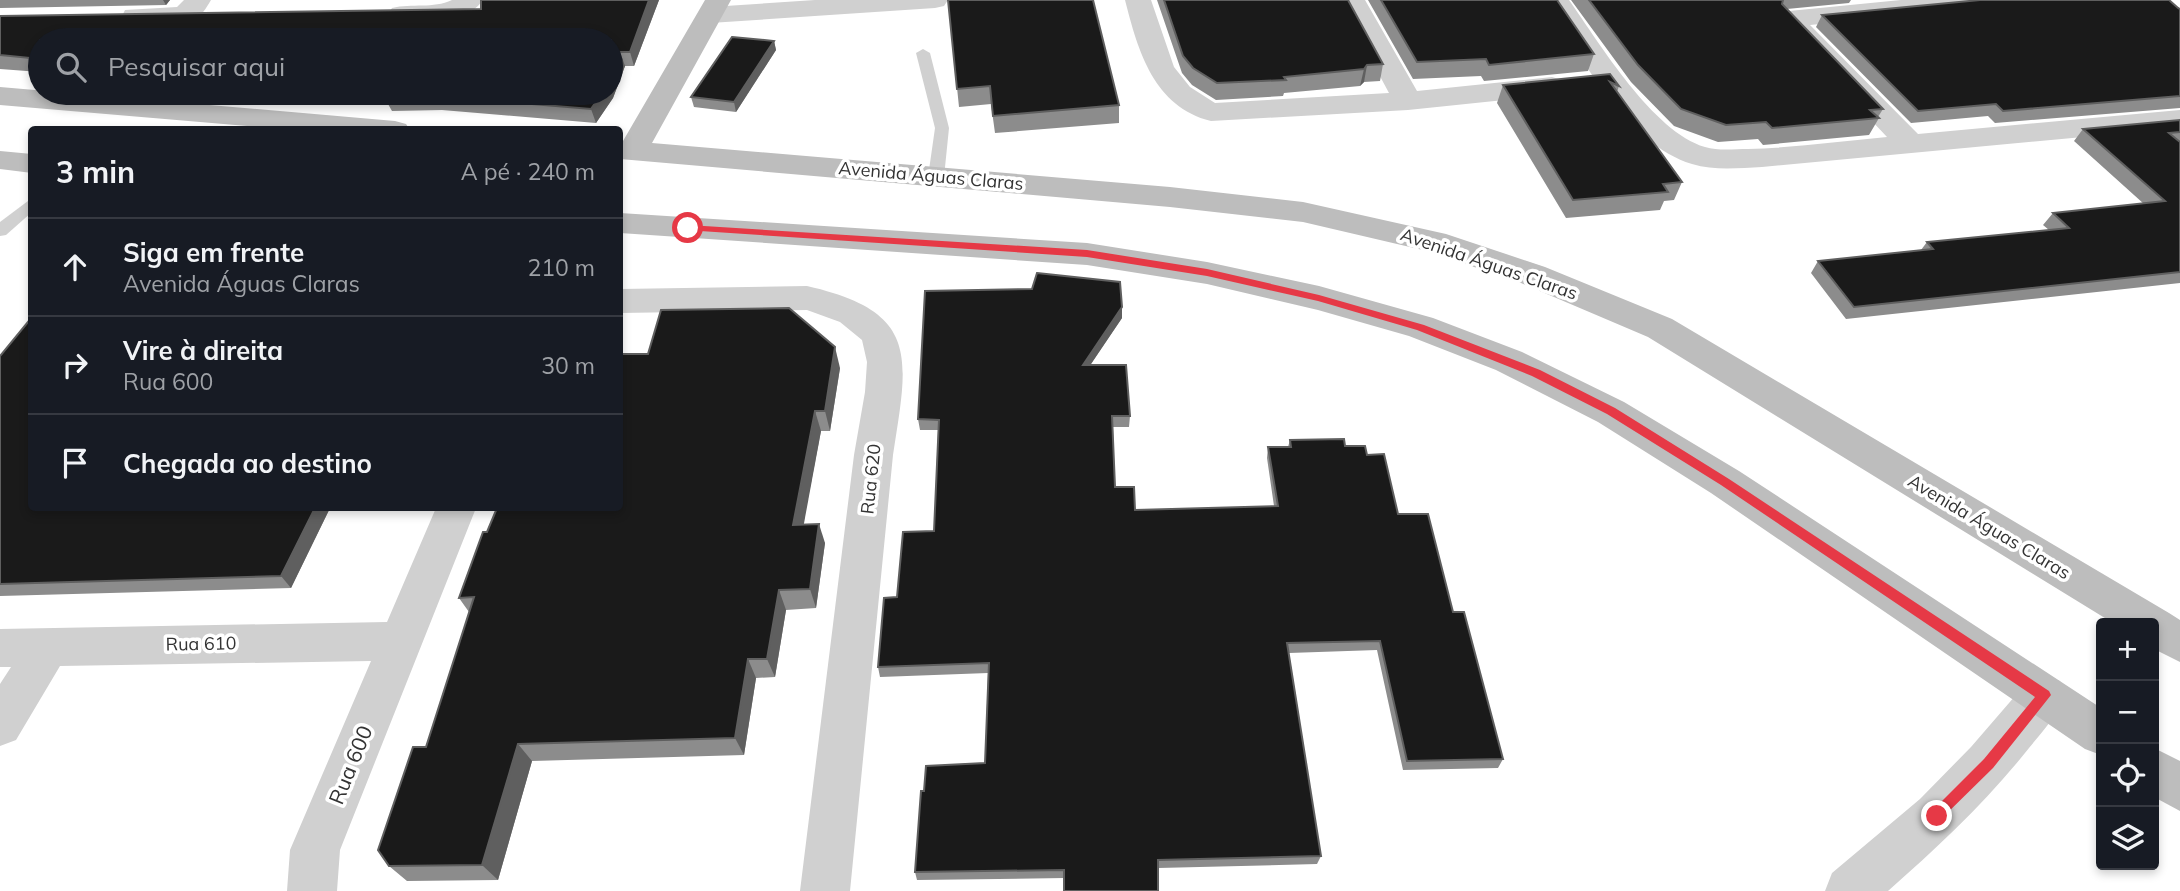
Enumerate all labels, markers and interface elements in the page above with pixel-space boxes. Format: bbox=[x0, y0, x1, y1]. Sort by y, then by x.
search box bbox=[28, 28, 623, 105]
icon: search bbox=[52, 48, 90, 86]
text: Pesquisar aqui bbox=[108, 50, 285, 83]
text: 3 min bbox=[56, 153, 135, 191]
street label: Avenida Águas Claras bbox=[838, 156, 1024, 195]
text: A pé · 240 m bbox=[461, 157, 595, 186]
route start bbox=[672, 212, 703, 243]
street label: Avenida Águas Claras bbox=[1398, 222, 1581, 305]
text: Siga em frente bbox=[123, 236, 304, 269]
icon: ahead bbox=[56, 248, 94, 286]
text: 210 m bbox=[527, 253, 595, 282]
text: Avenida Águas Claras bbox=[123, 269, 360, 298]
text: Vire à direita bbox=[123, 334, 283, 367]
icon: right bbox=[56, 346, 94, 384]
text: 30 m bbox=[541, 351, 595, 380]
text: Rua 600 bbox=[123, 367, 213, 396]
street label: Rua 620 bbox=[855, 443, 886, 515]
icon: arrive bbox=[56, 444, 94, 482]
text: Chegada ao destino bbox=[123, 447, 372, 480]
street label: Avenida Águas Claras bbox=[1904, 469, 2075, 584]
map controls bbox=[2096, 618, 2159, 870]
button: + bbox=[2096, 618, 2159, 681]
street label: Rua 610 bbox=[165, 631, 237, 656]
button: − bbox=[2096, 681, 2159, 744]
street label: Rua 600 bbox=[323, 721, 378, 808]
button: locate bbox=[2096, 744, 2159, 807]
route end bbox=[1921, 800, 1952, 831]
button: layers bbox=[2096, 807, 2159, 870]

